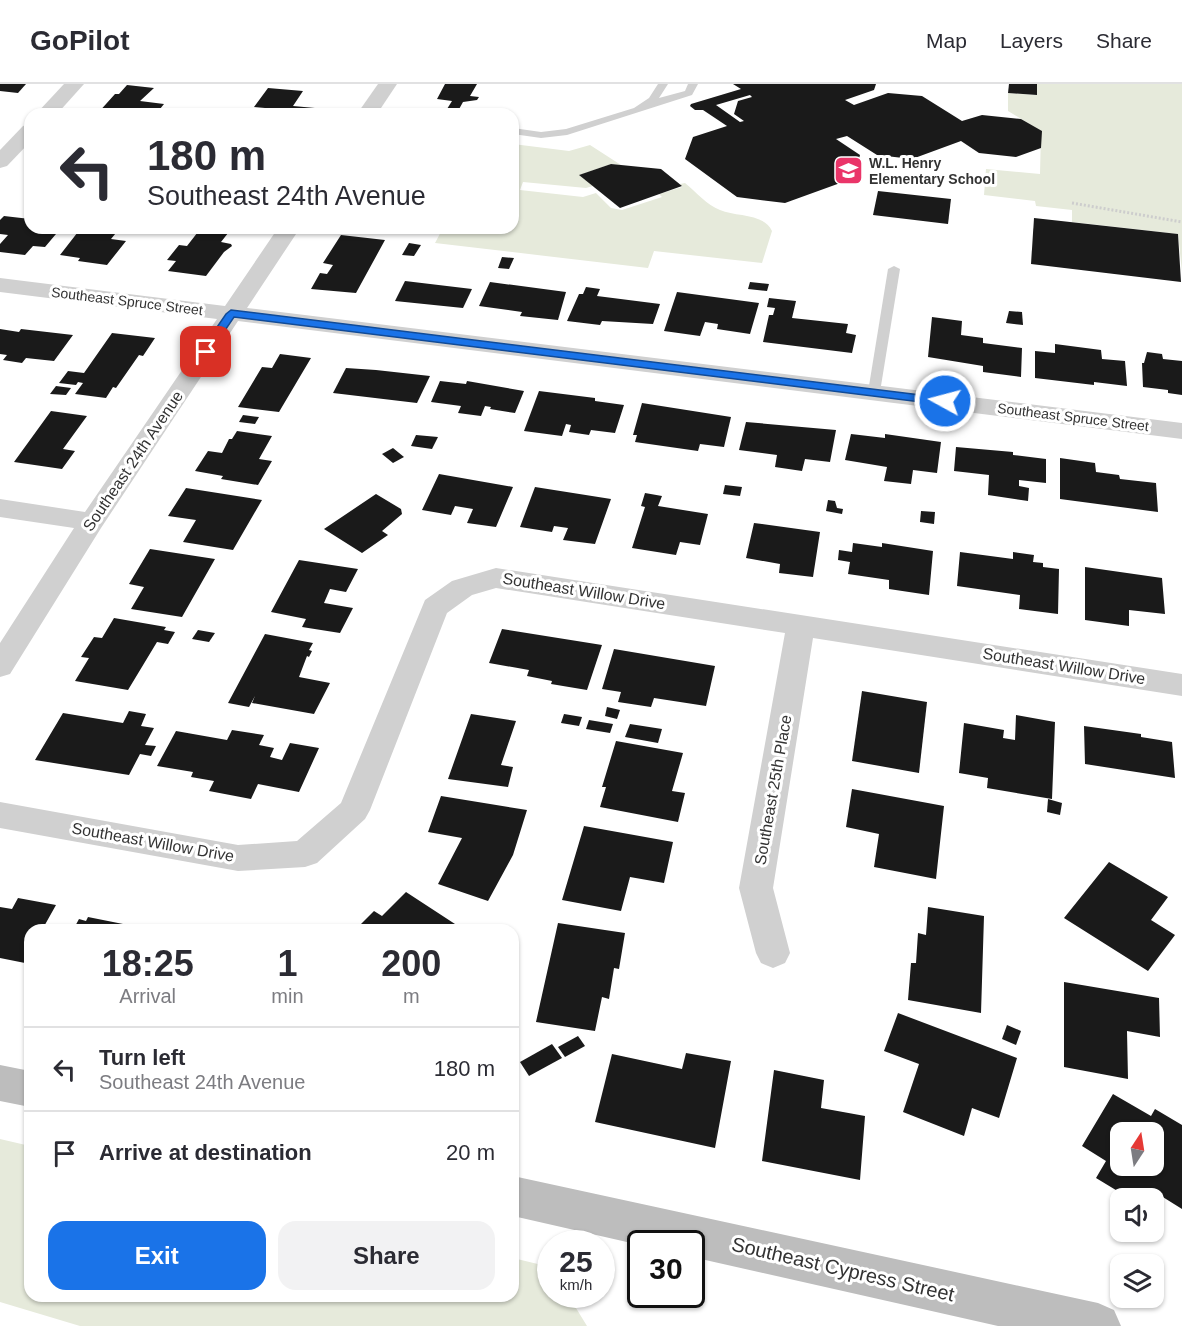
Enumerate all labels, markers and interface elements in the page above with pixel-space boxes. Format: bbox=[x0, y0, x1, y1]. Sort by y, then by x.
text: GoPilot bbox=[30, 25, 130, 56]
text: Map bbox=[926, 29, 967, 52]
text: Layers bbox=[1000, 29, 1063, 52]
text: Share bbox=[1096, 29, 1152, 52]
icon: left bbox=[48, 132, 126, 210]
text: 180 m bbox=[147, 132, 266, 179]
school or university icon: W.L. Henry Elementary School bbox=[832, 155, 864, 187]
place label: W.L. Henry Elementary School bbox=[869, 155, 995, 187]
text: Southeast 24th Avenue bbox=[147, 181, 426, 211]
street label: Southeast Spruce Street bbox=[50, 284, 204, 318]
pin bbox=[180, 326, 231, 377]
icon: arrive bbox=[189, 335, 222, 368]
position arrow bbox=[913, 369, 977, 433]
street label: Southeast 24th Avenue bbox=[80, 388, 186, 534]
street label: Southeast Spruce Street bbox=[996, 400, 1150, 434]
street label: Southeast Willow Drive bbox=[501, 570, 667, 612]
street label: Southeast Willow Drive bbox=[981, 645, 1147, 687]
street label: Southeast 25th Place bbox=[751, 714, 795, 866]
street label: Southeast Willow Drive bbox=[71, 819, 236, 865]
text: 18:25 bbox=[102, 943, 194, 984]
text: 1 bbox=[277, 943, 297, 984]
text: 200 bbox=[381, 943, 441, 984]
text: Arrival bbox=[119, 985, 176, 1007]
text: min bbox=[271, 985, 304, 1007]
text: m bbox=[403, 985, 420, 1007]
text: Turn left bbox=[99, 1045, 185, 1070]
icon: left bbox=[48, 1053, 81, 1086]
text: 180 m bbox=[434, 1056, 495, 1081]
text: Southeast 24th Avenue bbox=[99, 1071, 305, 1093]
north arrow bbox=[1110, 1122, 1164, 1176]
map controls bbox=[1110, 1122, 1164, 1308]
icon: arrive bbox=[48, 1137, 81, 1170]
text: Arrive at destination bbox=[99, 1140, 312, 1165]
text: 20 m bbox=[446, 1140, 495, 1165]
button: sound bbox=[1110, 1188, 1164, 1242]
button: Exit bbox=[48, 1221, 266, 1290]
button: Share bbox=[278, 1221, 495, 1290]
speed limit sign: 30 bbox=[627, 1230, 705, 1308]
street label: Southeast Cypress Street bbox=[730, 1233, 957, 1305]
text: 25 bbox=[559, 1245, 593, 1278]
button: layers bbox=[1110, 1254, 1164, 1308]
text: km/h bbox=[560, 1276, 592, 1293]

